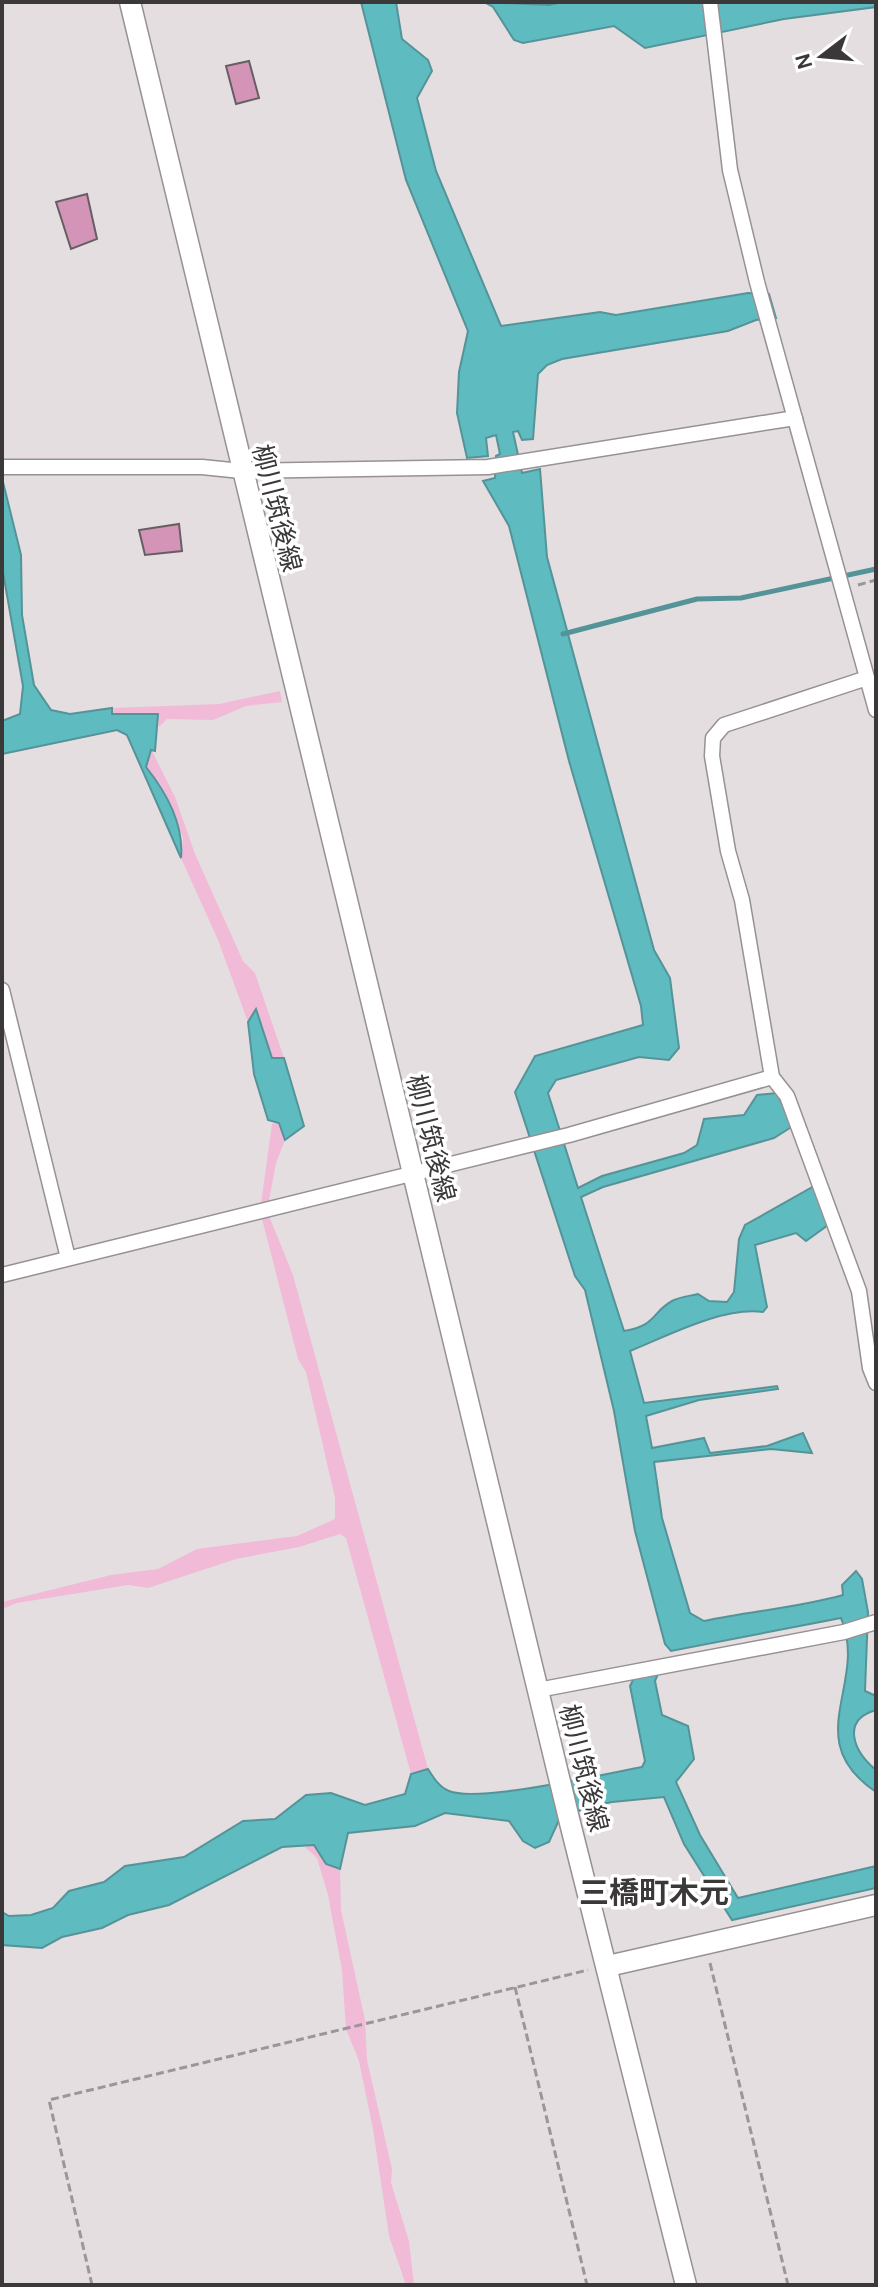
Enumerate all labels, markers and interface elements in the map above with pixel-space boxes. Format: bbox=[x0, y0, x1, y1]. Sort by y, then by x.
north arrow bbox=[782, 16, 862, 96]
text: N bbox=[789, 50, 818, 72]
street label: 柳川筑後線 bbox=[246, 441, 307, 575]
street label: 柳川筑後線 bbox=[400, 1071, 461, 1205]
street label: 柳川筑後線 bbox=[553, 1701, 614, 1835]
district label: 三橋町木元 bbox=[579, 1875, 729, 1911]

